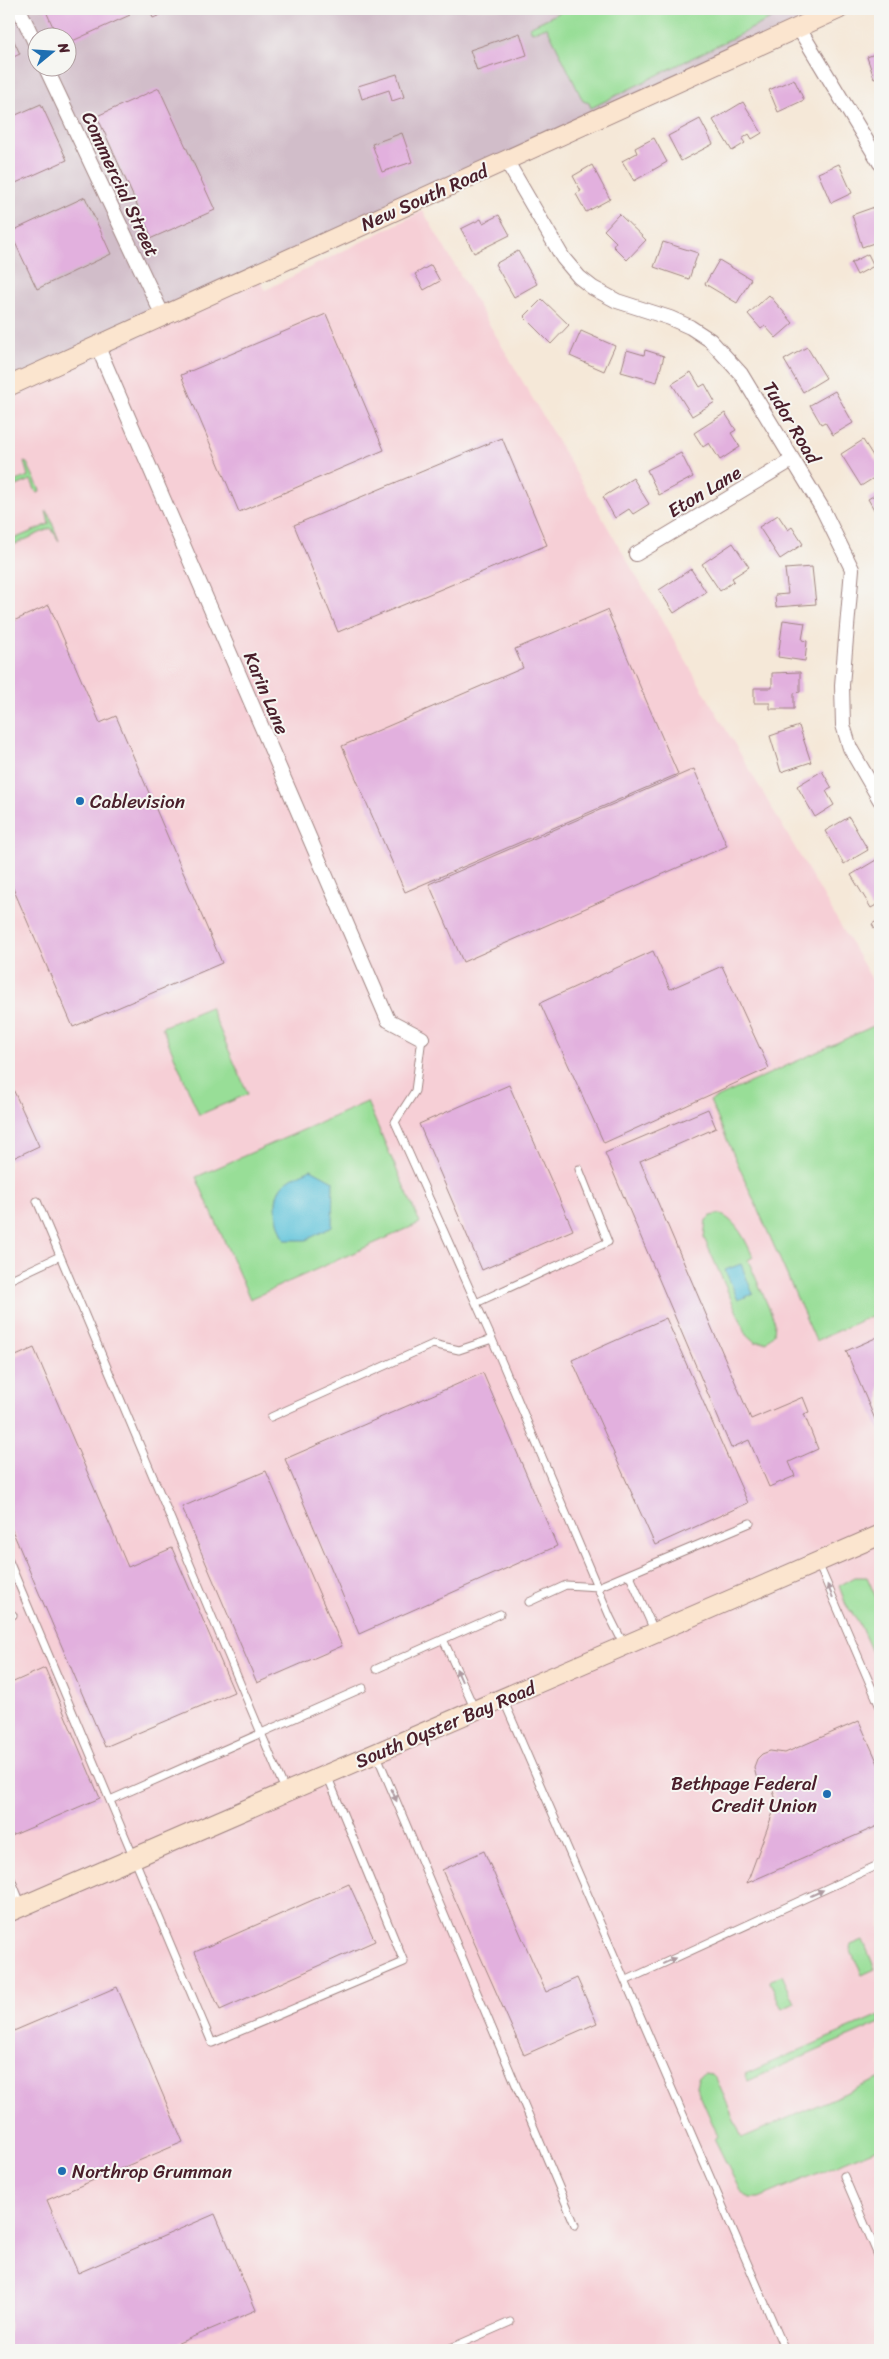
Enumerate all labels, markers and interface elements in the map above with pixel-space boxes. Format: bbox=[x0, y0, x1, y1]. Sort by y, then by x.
north arrow bbox=[28, 28, 78, 78]
text: N bbox=[50, 39, 77, 57]
street label: Commercial Street bbox=[72, 106, 169, 263]
street label: New South Road bbox=[355, 154, 495, 240]
street label: Tudor Road bbox=[754, 374, 830, 472]
street label: Eton Lane bbox=[661, 456, 748, 527]
street label: Karin Lane bbox=[234, 646, 299, 740]
place label: Cablevision bbox=[90, 785, 185, 818]
marker: Cablevision bbox=[74, 795, 86, 807]
one-way arrow bbox=[825, 1584, 833, 1598]
one-way arrow bbox=[455, 1668, 463, 1682]
street label: South Oyster Bay Road bbox=[350, 1671, 542, 1777]
place label: Bethpage Federal Credit Union bbox=[671, 1767, 818, 1822]
one-way arrow bbox=[390, 1788, 398, 1802]
marker: Bethpage Federal Credit Union bbox=[821, 1788, 833, 1800]
one-way arrow bbox=[810, 1889, 824, 1897]
one-way arrow bbox=[662, 1956, 676, 1964]
place label: Northrop Grumman bbox=[72, 2155, 232, 2188]
marker: Northrop Grumman bbox=[56, 2165, 68, 2177]

